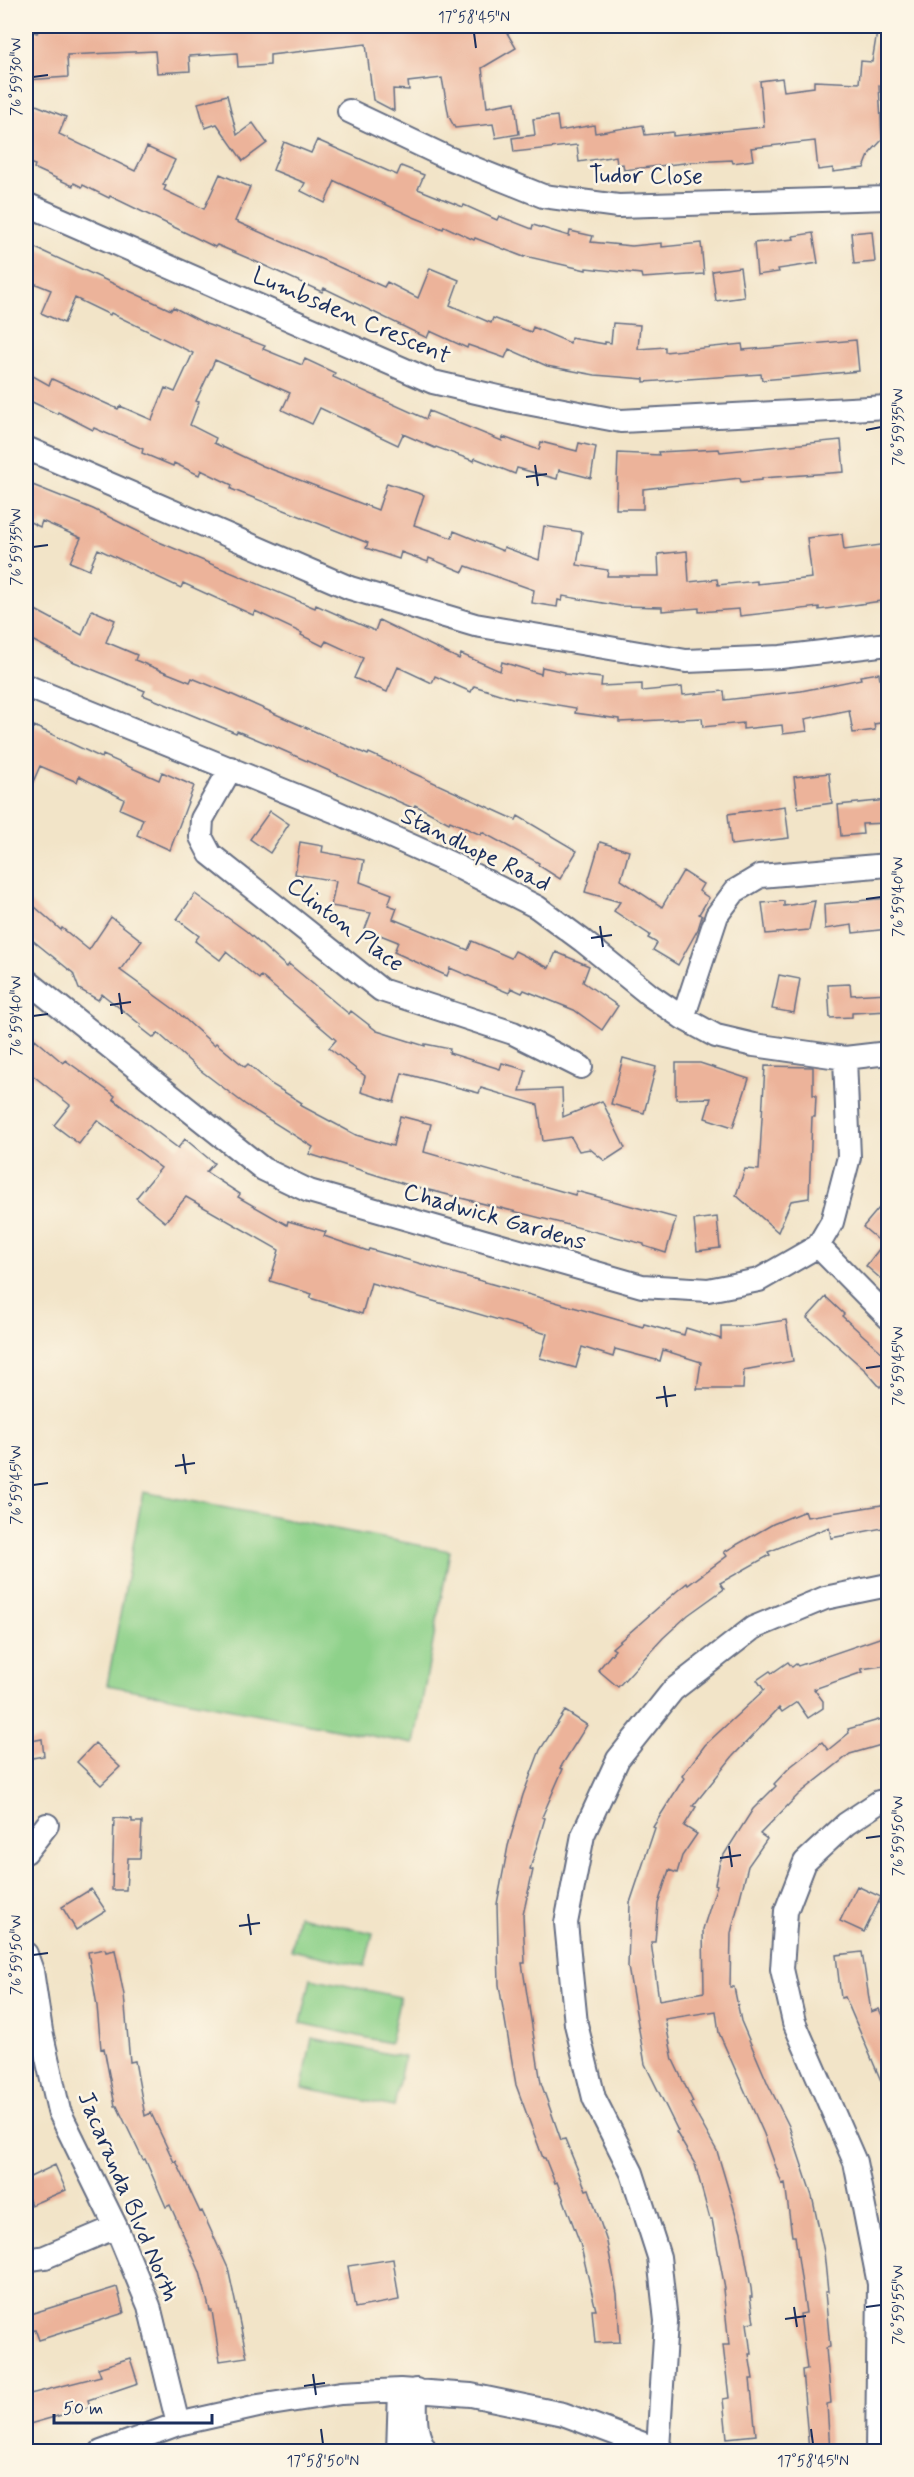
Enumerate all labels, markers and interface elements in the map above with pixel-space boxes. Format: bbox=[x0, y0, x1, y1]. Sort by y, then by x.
text: 17°58'45"N bbox=[438, 8, 510, 28]
text: 76°59'30"W bbox=[7, 38, 27, 116]
street label: Tudor Close bbox=[589, 160, 703, 193]
street label: Lumbsden Crescent bbox=[247, 261, 455, 372]
text: 76°59'35"W bbox=[889, 388, 909, 466]
text: 76°59'35"W bbox=[7, 508, 27, 586]
street label: Standhope Road bbox=[395, 801, 555, 900]
text: 76°59'40"W bbox=[889, 857, 909, 937]
street label: Clinton Place bbox=[280, 871, 410, 980]
text: 76°59'40"W bbox=[7, 976, 27, 1056]
street label: Chadwick Gardens bbox=[400, 1177, 590, 1258]
text: 76°59'45"W bbox=[889, 1326, 909, 1406]
text: 76°59'45"W bbox=[7, 1445, 27, 1525]
text: 76°59'50"W bbox=[889, 1796, 909, 1876]
text: 76°59'50"W bbox=[7, 1915, 27, 1995]
street label: Jacaranda Blvd North bbox=[69, 2087, 186, 2306]
text: 76°59'55"W bbox=[889, 2265, 909, 2345]
scale bar bbox=[54, 2387, 212, 2425]
text: 50 m bbox=[63, 2397, 103, 2421]
text: 17°58'50"N bbox=[287, 2452, 359, 2472]
text: 17°58'45"N bbox=[777, 2452, 849, 2472]

